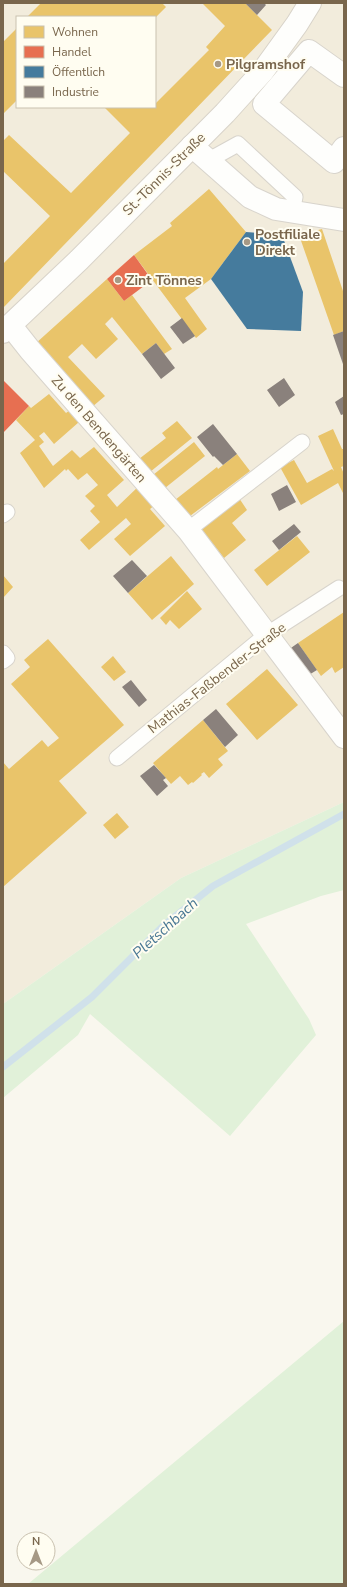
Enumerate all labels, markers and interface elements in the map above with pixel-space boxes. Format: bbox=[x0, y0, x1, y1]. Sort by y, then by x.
legend bbox=[16, 16, 156, 108]
text: Wohnen bbox=[52, 24, 98, 40]
text: Handel bbox=[52, 44, 92, 60]
place label: Pilgramshof bbox=[226, 55, 306, 74]
marker: Pilgramshof bbox=[213, 59, 223, 69]
text: Öffentlich bbox=[52, 64, 105, 80]
text: Industrie bbox=[52, 84, 99, 100]
street label: St.-Tönnis-Straße bbox=[118, 128, 210, 220]
place label: Postfiliale Direkt bbox=[255, 225, 321, 260]
marker: Postfiliale Direkt bbox=[242, 237, 252, 247]
place label: Zint Tönnes bbox=[126, 271, 202, 290]
marker: Zint Tönnes bbox=[113, 275, 123, 285]
street label: Zu den Bendengärten bbox=[47, 371, 151, 487]
street label: Mathias-Faßbender-Straße bbox=[144, 618, 290, 738]
water label: Pletschbach bbox=[128, 893, 202, 963]
north arrow bbox=[16, 1531, 56, 1571]
text: N bbox=[32, 1534, 40, 1549]

